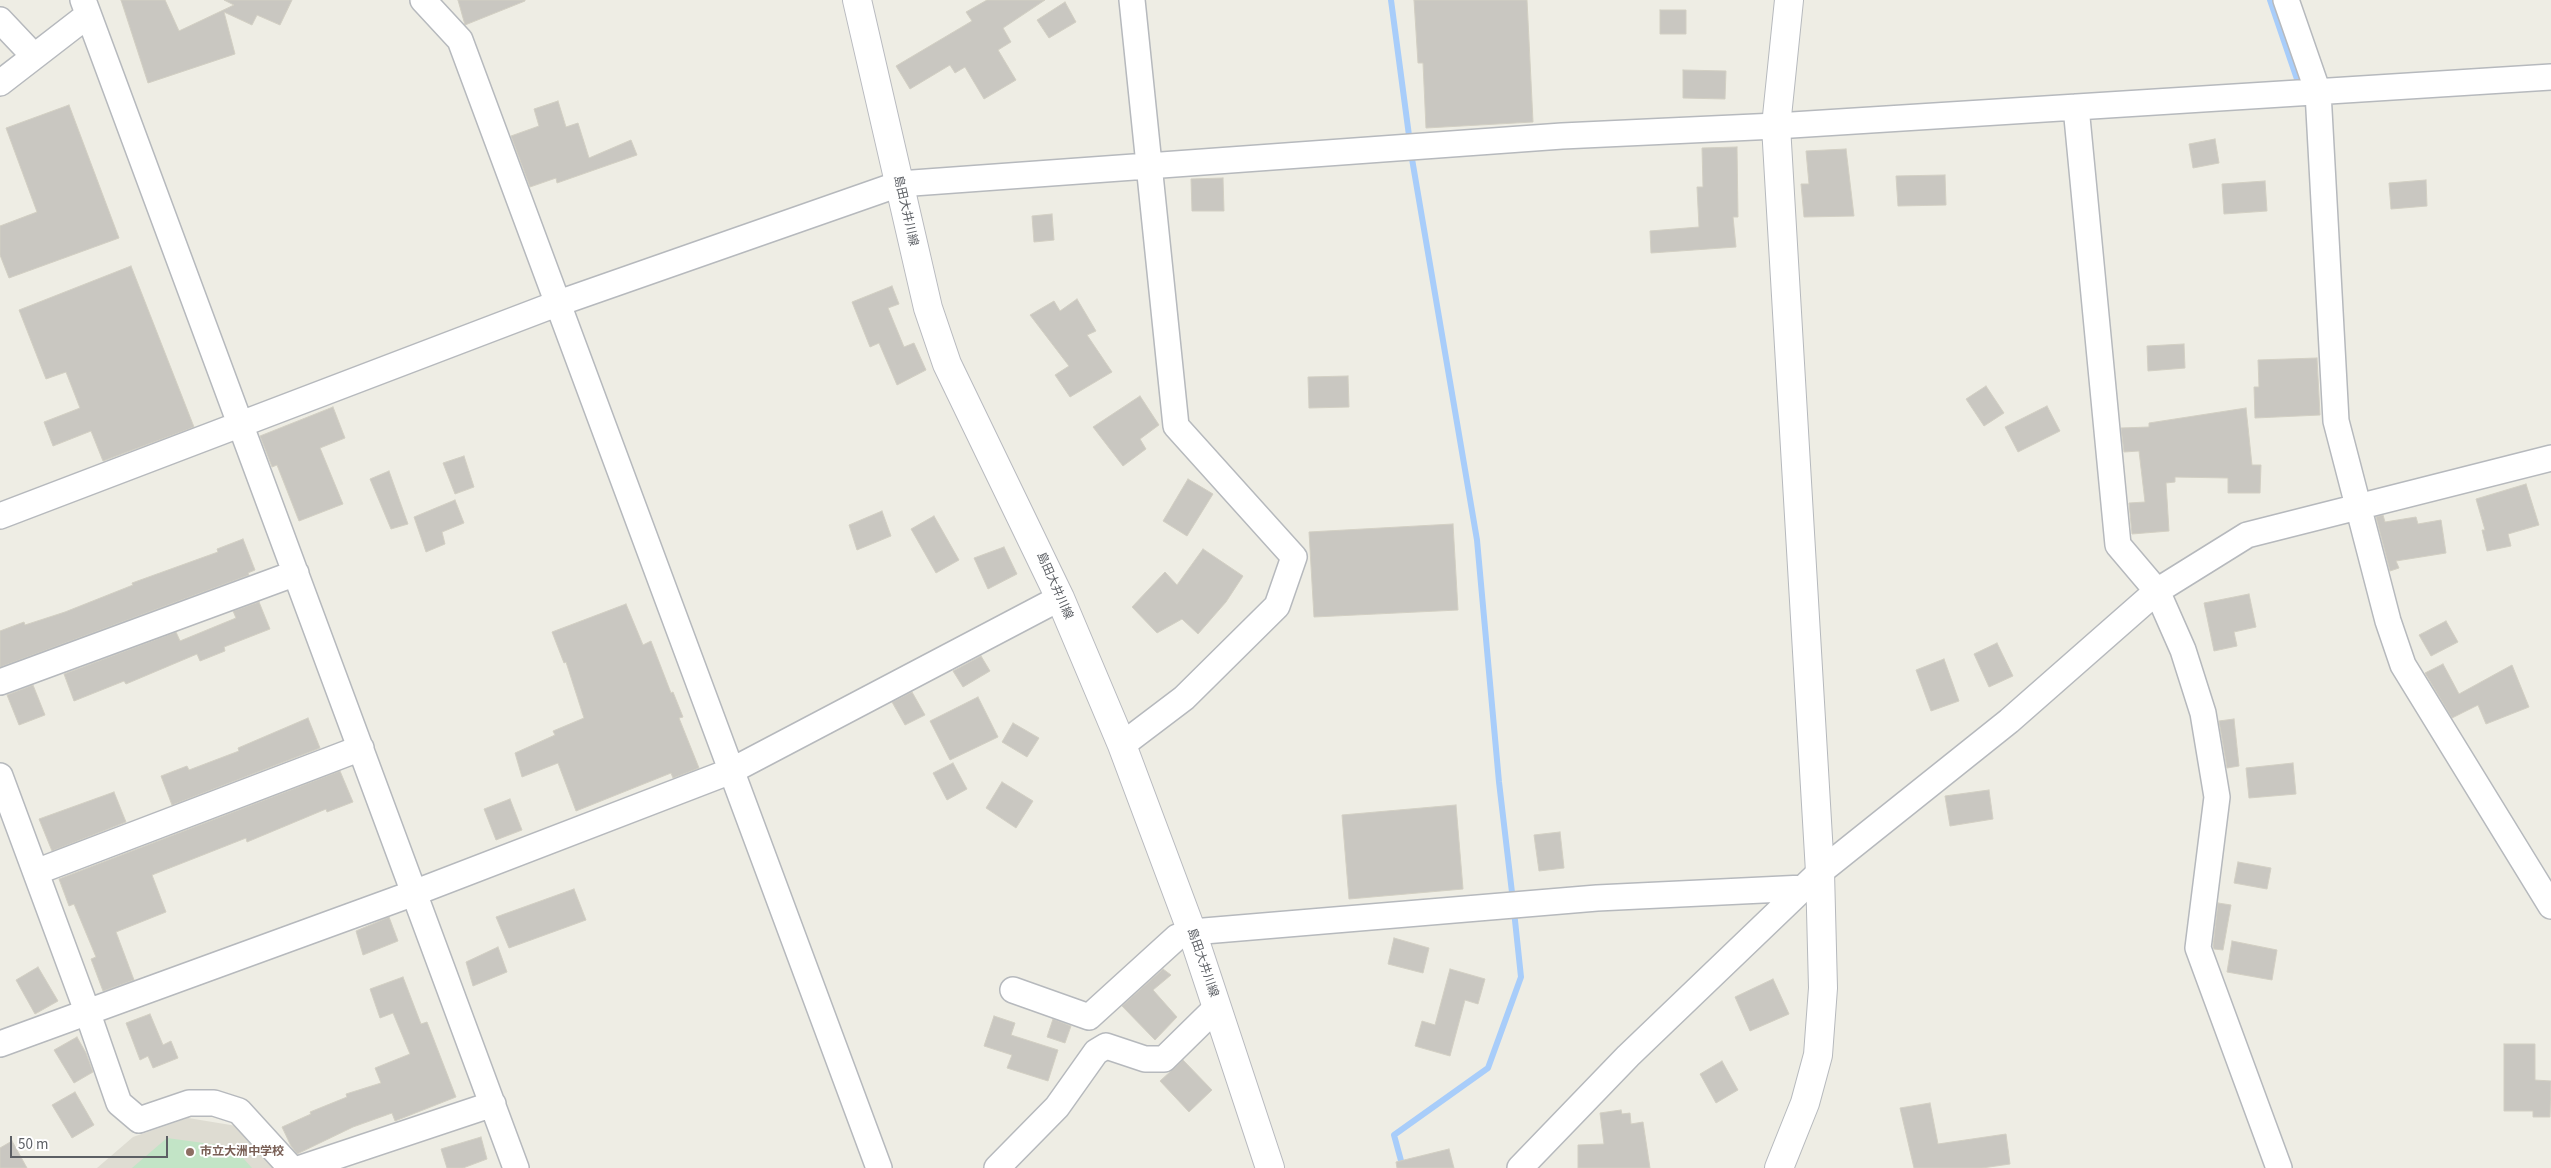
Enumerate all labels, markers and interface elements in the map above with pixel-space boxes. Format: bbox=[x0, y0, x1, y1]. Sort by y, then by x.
street label: 島田大井川線 bbox=[890, 174, 920, 248]
street label: 島田大井川線 bbox=[1033, 550, 1075, 622]
street label: 島田大井川線 bbox=[1183, 927, 1221, 999]
scale bar bbox=[12, 1126, 170, 1158]
text: 50 m bbox=[18, 1134, 48, 1155]
place label: 市立大洲中学校 bbox=[200, 1145, 284, 1159]
marker: 市立大洲中学校 bbox=[184, 1146, 196, 1158]

